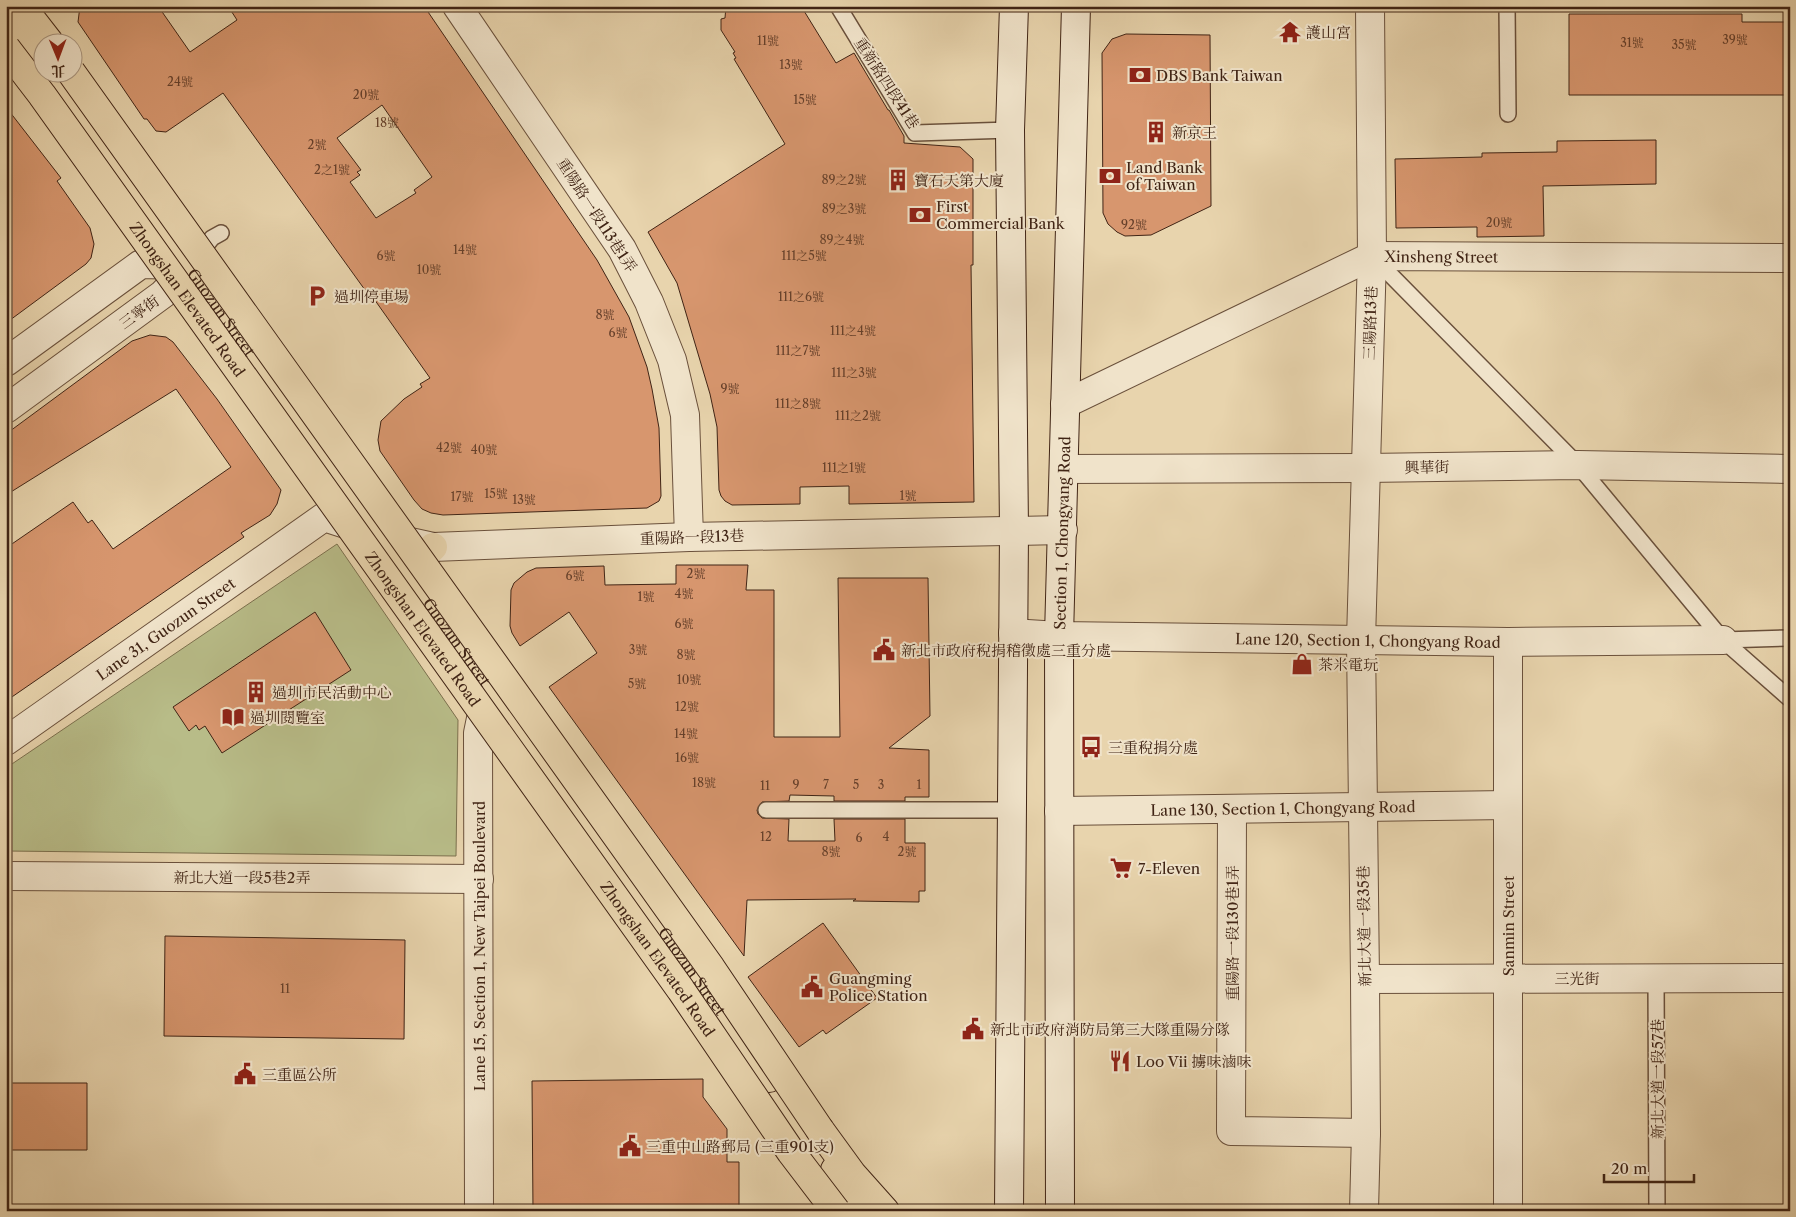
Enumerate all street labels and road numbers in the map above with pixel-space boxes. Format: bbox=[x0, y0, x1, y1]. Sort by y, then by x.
street label: 重新路四段41巷 bbox=[850, 34, 924, 132]
street label: 重陽路一段113巷1弄 bbox=[553, 154, 641, 276]
street label: Zhongshan Elevated Road bbox=[126, 218, 249, 380]
street label: Xinsheng Street bbox=[1383, 247, 1499, 266]
street label: Guozun Street bbox=[184, 264, 260, 360]
street label: 三陽路13巷 bbox=[1359, 285, 1381, 361]
street label: 三寧街 bbox=[115, 291, 163, 333]
street label: Section 1, Chongyang Road bbox=[1050, 436, 1074, 630]
street label: 興華街 bbox=[1404, 457, 1450, 477]
street label: 重陽路一段13巷 bbox=[639, 526, 745, 548]
street label: Zhongshan Elevated Road bbox=[361, 548, 485, 710]
street label: Lane 31, Guozun Street bbox=[92, 573, 239, 684]
street label: Guozun Street bbox=[419, 594, 495, 690]
street label: Lane 120, Section 1, Chongyang Road bbox=[1235, 629, 1501, 651]
street label: Lane 130, Section 1, Chongyang Road bbox=[1150, 797, 1416, 819]
street label: Lane 15, Section 1, New Taipei Boulevard bbox=[470, 801, 489, 1091]
street label: 重陽路一段130巷1弄 bbox=[1223, 865, 1242, 1001]
street label: 新北大道一段35巷 bbox=[1353, 865, 1375, 987]
street label: 新北大道一段5巷2弄 bbox=[174, 868, 310, 887]
street label: Sanmin Street bbox=[1499, 875, 1518, 976]
street label: Zhongshan Elevated Road bbox=[597, 877, 719, 1040]
street label: Guozun Street bbox=[655, 923, 731, 1019]
street label: 三光街 bbox=[1554, 969, 1600, 988]
street label: 新北大道一段57巷 bbox=[1648, 1019, 1667, 1139]

